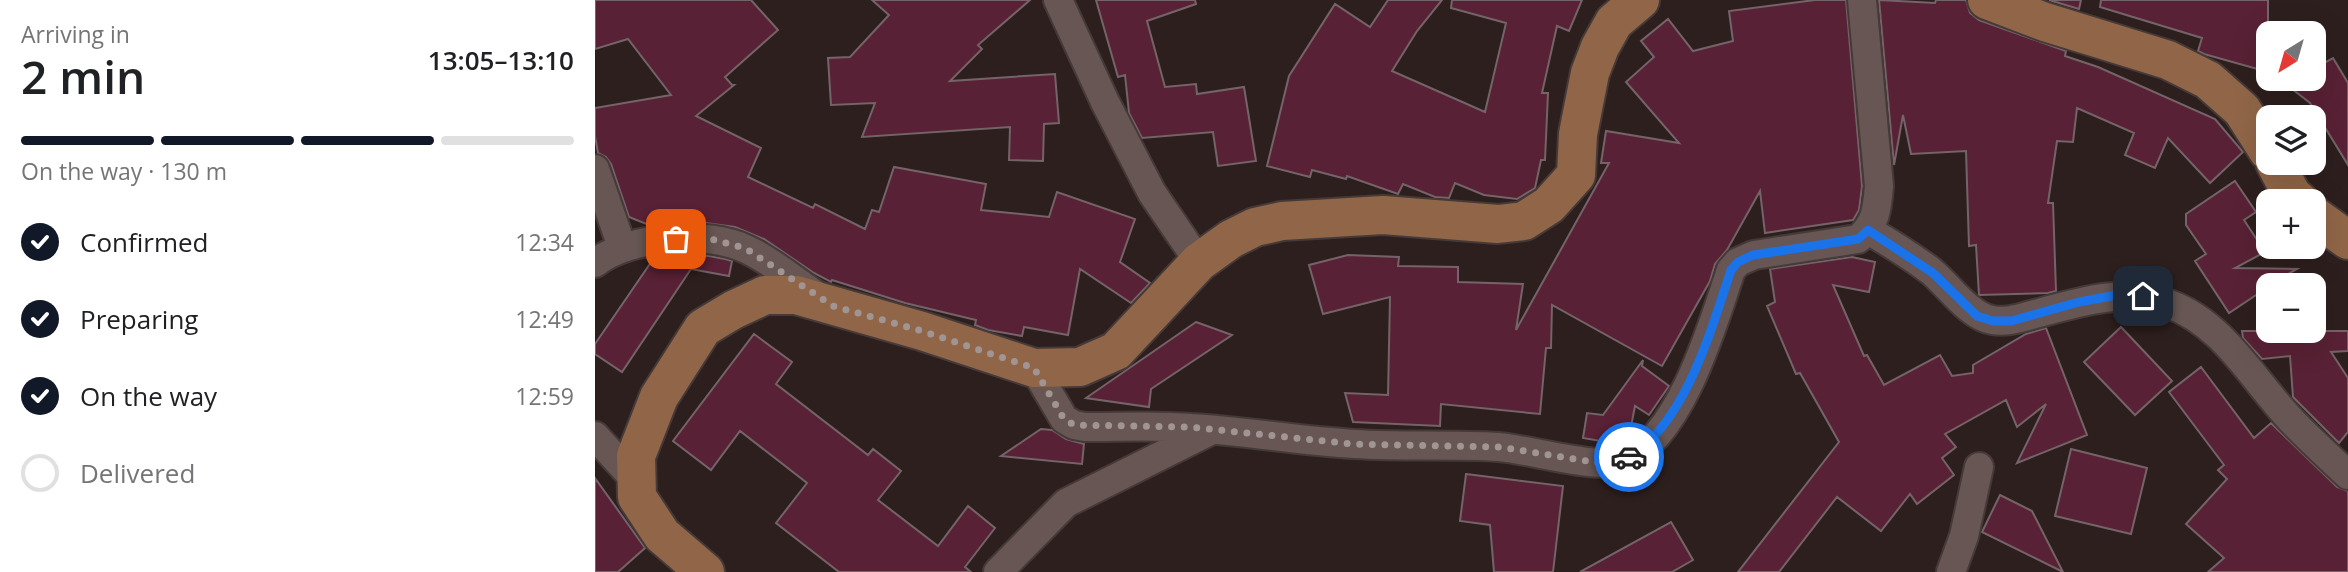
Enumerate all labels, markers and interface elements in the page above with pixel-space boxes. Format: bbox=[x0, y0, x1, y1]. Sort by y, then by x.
text: Arriving in bbox=[21, 18, 130, 50]
north arrow bbox=[2256, 21, 2326, 91]
map controls bbox=[2256, 21, 2326, 343]
text: 13:05–13:10 bbox=[428, 42, 574, 78]
text: 2 min bbox=[21, 45, 145, 107]
button: layers bbox=[2256, 105, 2326, 175]
text: On the way · 130 m bbox=[21, 155, 227, 187]
button: + bbox=[2256, 189, 2326, 259]
pin bbox=[646, 209, 706, 269]
icon: bag bbox=[657, 220, 695, 258]
icon: check bbox=[21, 223, 59, 261]
text: Confirmed bbox=[80, 224, 208, 260]
text: 12:34 bbox=[515, 226, 574, 258]
pin bbox=[2113, 266, 2173, 326]
button: − bbox=[2256, 273, 2326, 343]
icon: home bbox=[2124, 277, 2162, 315]
icon: check bbox=[21, 300, 59, 338]
text: Preparing bbox=[80, 301, 198, 337]
text: 12:49 bbox=[515, 303, 574, 335]
icon: check bbox=[21, 377, 59, 415]
text: On the way bbox=[80, 378, 217, 414]
text: 12:59 bbox=[515, 380, 574, 412]
courier bbox=[1594, 422, 1664, 492]
icon: car bbox=[1610, 438, 1648, 476]
text: Delivered bbox=[80, 455, 195, 491]

